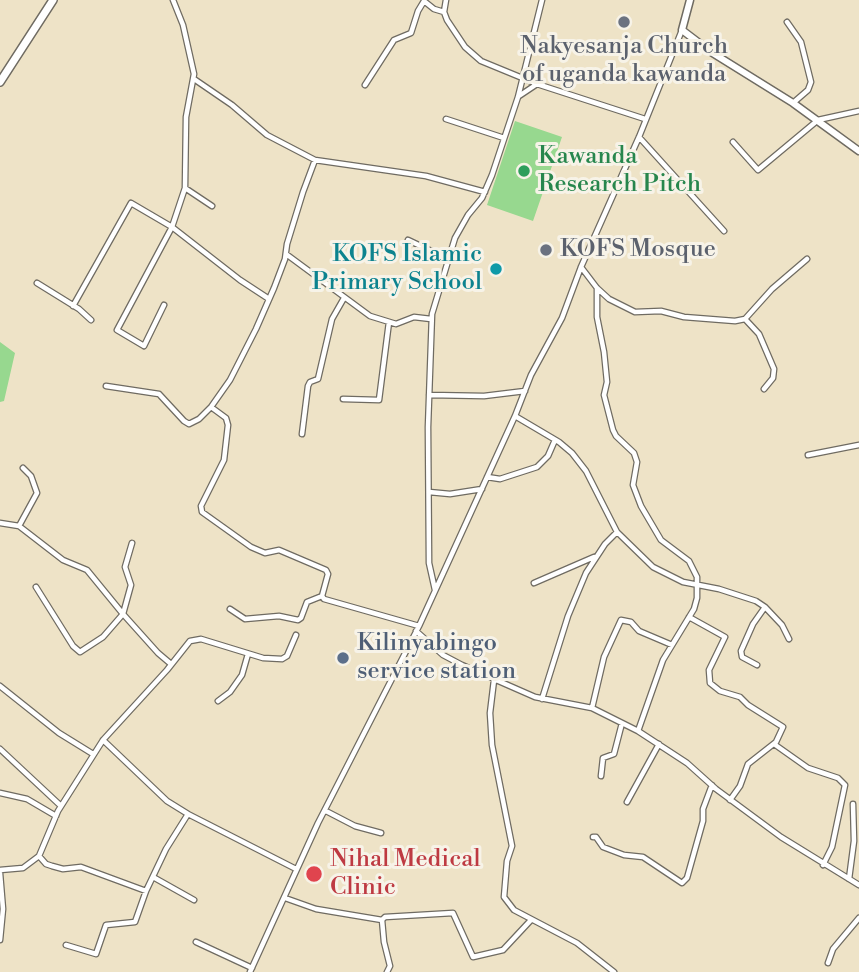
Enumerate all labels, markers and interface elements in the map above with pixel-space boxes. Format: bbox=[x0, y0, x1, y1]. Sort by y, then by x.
marker: Nakyesanja Church of uganda kawanda bbox=[616, 14, 632, 30]
place label: Nakyesanja Church of uganda kawanda bbox=[520, 33, 728, 89]
place label: Kawanda Research Pitch bbox=[538, 143, 701, 199]
marker: Kawanda Research Pitch bbox=[516, 163, 532, 179]
place label: KOFS Mosque bbox=[560, 236, 716, 264]
place label: KOFS Islamic Primary School bbox=[312, 241, 482, 297]
marker: KOFS Mosque bbox=[538, 242, 554, 258]
marker: KOFS Islamic Primary School bbox=[488, 261, 504, 277]
place label: Kilinyabingo service station bbox=[357, 630, 516, 686]
marker: Kilinyabingo service station bbox=[335, 650, 351, 666]
place label: Nihal Medical Clinic bbox=[330, 846, 481, 902]
marker: Nihal Medical Clinic bbox=[304, 864, 324, 884]

